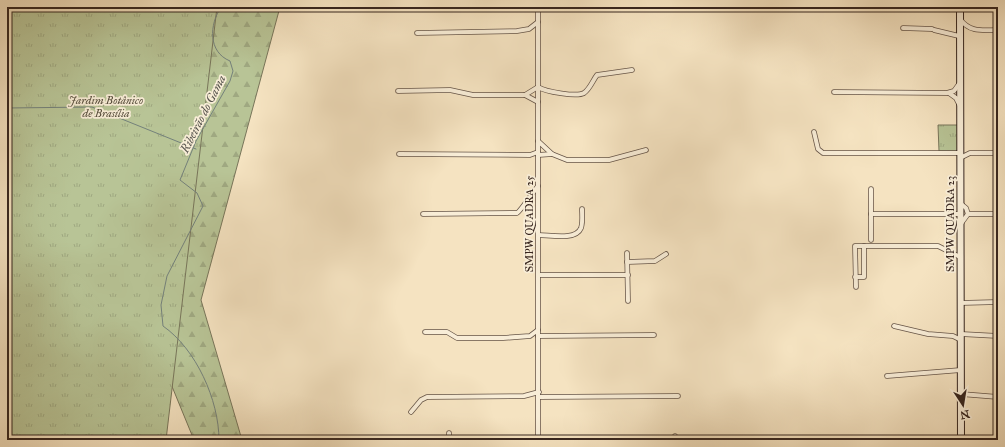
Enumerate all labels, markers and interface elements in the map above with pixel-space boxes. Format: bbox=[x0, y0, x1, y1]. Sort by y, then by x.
water label: Ribeirão do Gama bbox=[177, 73, 229, 156]
park label: Jardim Botânico de Brasília bbox=[68, 94, 143, 120]
street label: SMPW QUADRA 25 bbox=[523, 176, 536, 272]
street label: SMPW QUADRA 23 bbox=[944, 176, 957, 272]
north arrow bbox=[943, 385, 983, 425]
text: N bbox=[958, 407, 971, 422]

